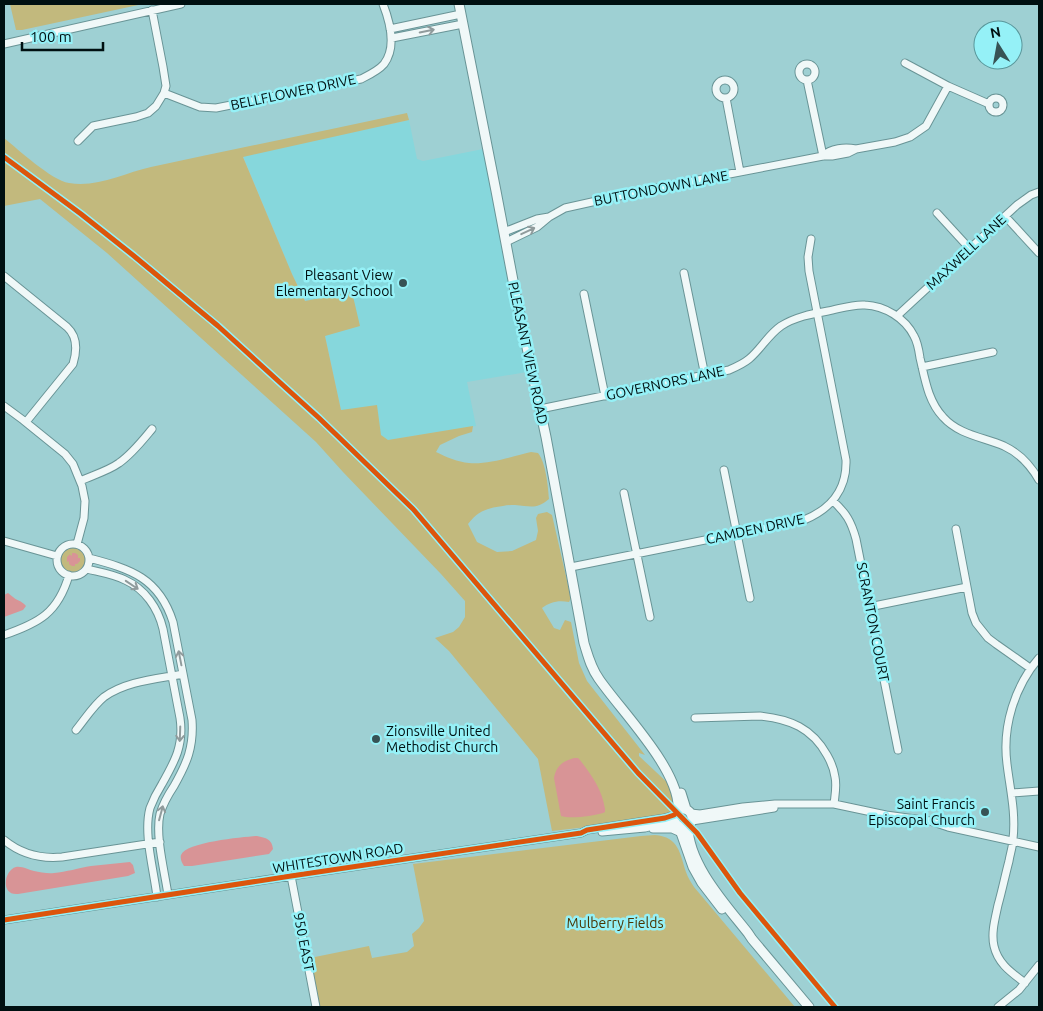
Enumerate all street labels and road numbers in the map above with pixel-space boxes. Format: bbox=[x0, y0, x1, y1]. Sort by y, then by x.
street label: BELLFLOWER DRIVE bbox=[229, 71, 357, 113]
street label: BUTTONDOWN LANE bbox=[593, 167, 730, 209]
street label: MAXWELL LANE bbox=[923, 211, 1009, 293]
street label: PLEASANT VIEW ROAD bbox=[505, 280, 551, 426]
street label: GOVERNORS LANE bbox=[605, 363, 726, 403]
street label: CAMDEN DRIVE bbox=[704, 511, 806, 547]
street label: SCRANTON COURT bbox=[854, 561, 892, 683]
street label: WHITESTOWN ROAD bbox=[271, 840, 405, 876]
street label: 950 EAST bbox=[290, 911, 318, 973]

